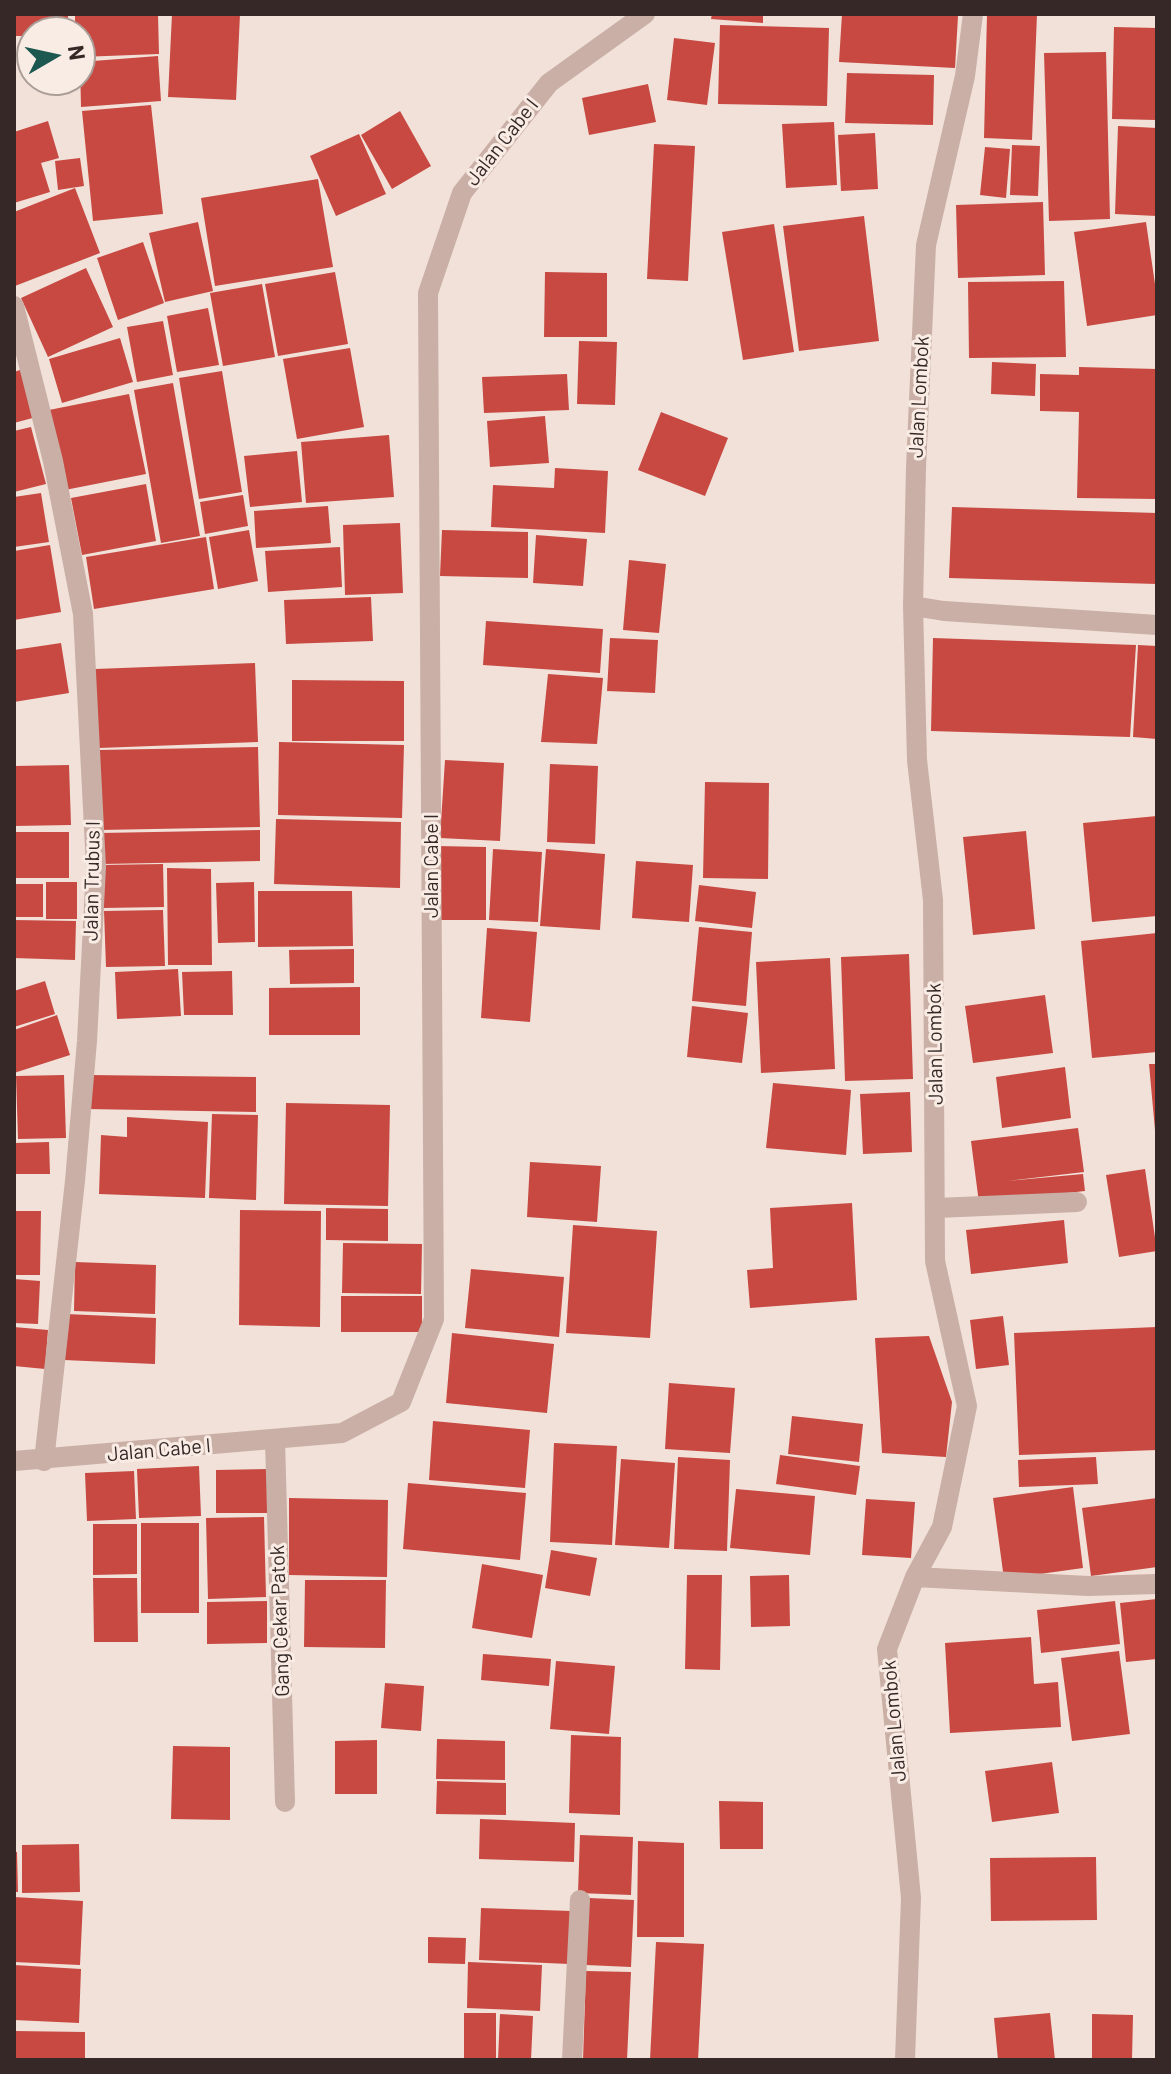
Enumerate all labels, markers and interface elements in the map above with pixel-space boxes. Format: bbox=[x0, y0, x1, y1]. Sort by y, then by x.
north arrow bbox=[16, 16, 96, 96]
text: N bbox=[64, 43, 92, 62]
street label: Jalan Cabe I bbox=[460, 94, 544, 190]
street label: Jalan Lombok bbox=[904, 336, 934, 458]
street label: Jalan Cabe I bbox=[419, 814, 443, 918]
street label: Jalan Trubus I bbox=[79, 821, 105, 941]
street label: Jalan Lombok bbox=[922, 983, 948, 1105]
street label: Jalan Cabe I bbox=[106, 1434, 212, 1466]
street label: Gang Cekar Patok bbox=[265, 1545, 295, 1697]
street label: Jalan Lombok bbox=[877, 1659, 911, 1783]

